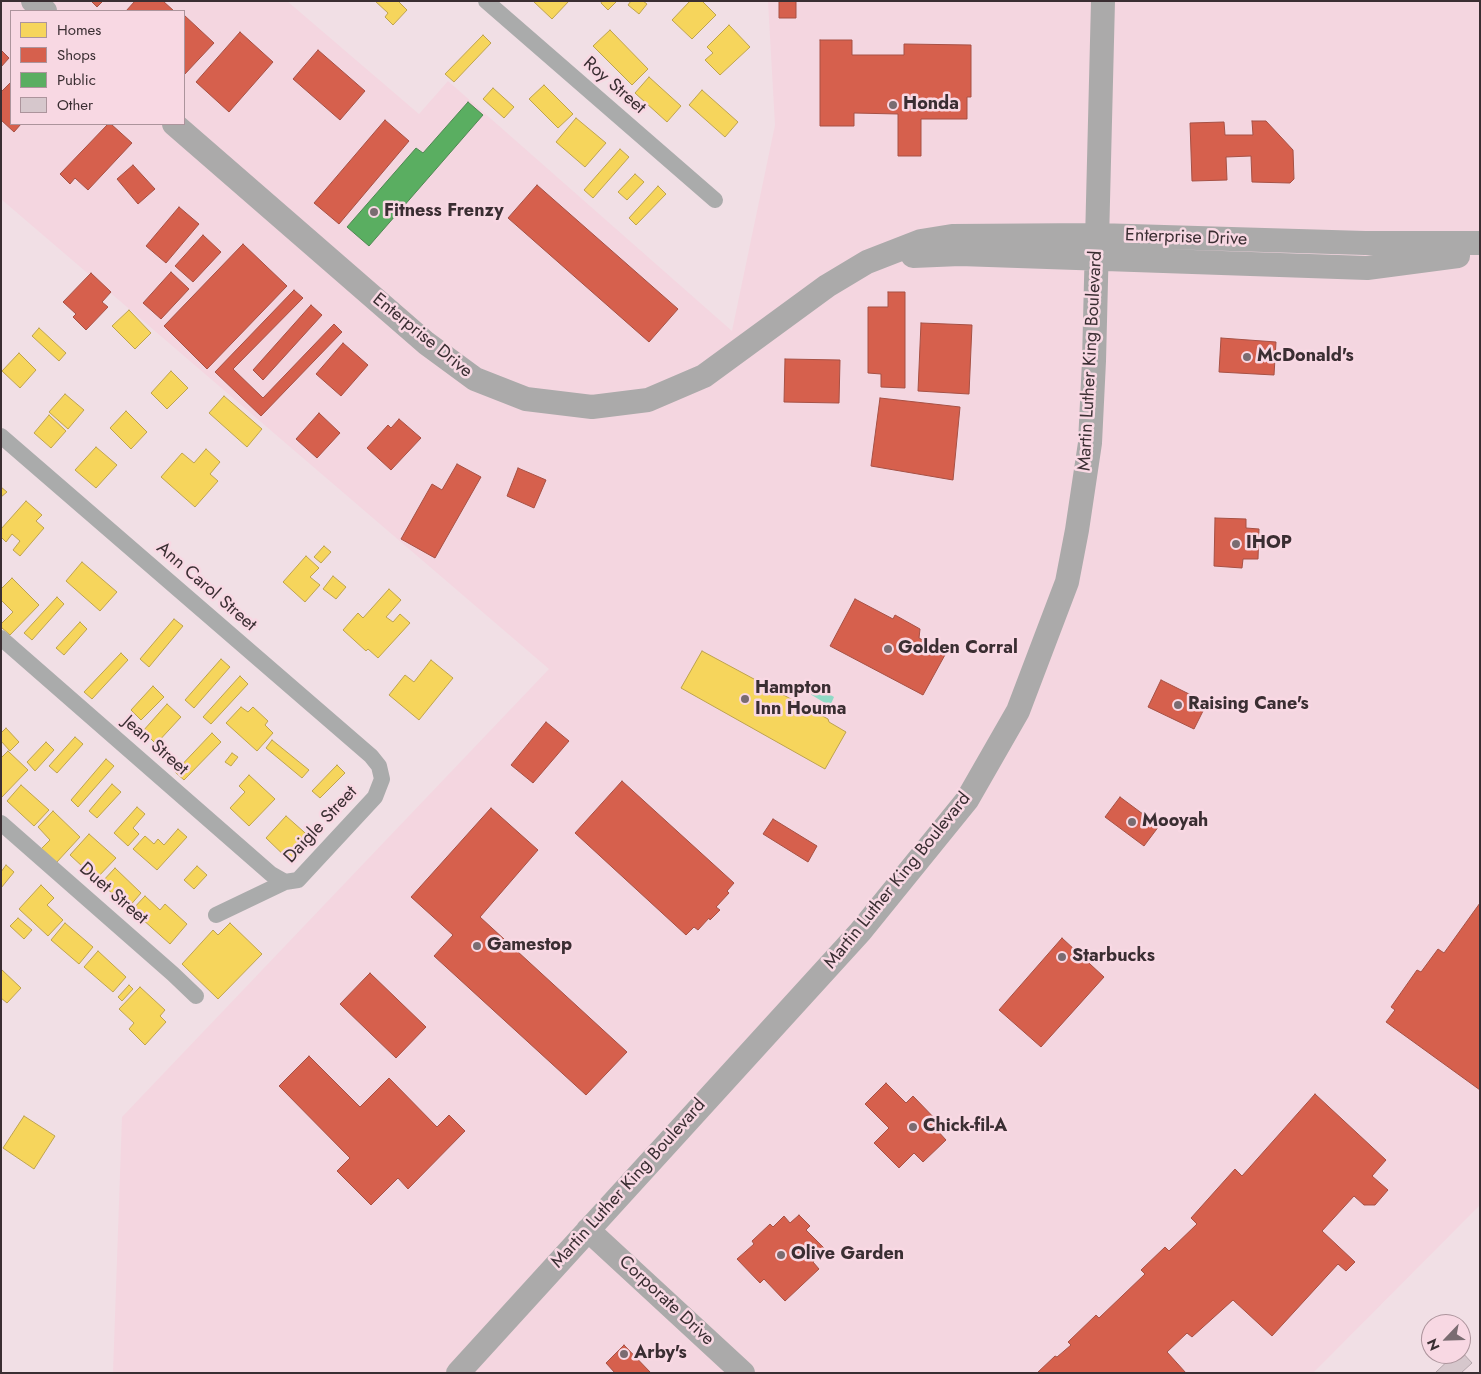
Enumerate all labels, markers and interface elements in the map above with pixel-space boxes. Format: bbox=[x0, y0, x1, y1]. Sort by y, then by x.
legend bbox=[10, 10, 185, 125]
text: Homes bbox=[57, 19, 101, 41]
text: Shops bbox=[57, 44, 96, 66]
street label: Roy Street bbox=[578, 53, 650, 119]
text: Public bbox=[57, 69, 96, 91]
text: Other bbox=[57, 94, 93, 116]
place label: Honda bbox=[903, 94, 959, 116]
marker: Honda bbox=[887, 99, 899, 111]
place label: Fitness Frenzy bbox=[384, 201, 504, 223]
marker: Fitness Frenzy bbox=[368, 206, 380, 218]
street label: Enterprise Drive bbox=[1125, 225, 1247, 251]
street label: Martin Luther King Boulevard bbox=[1074, 250, 1108, 472]
street label: Enterprise Drive bbox=[368, 289, 476, 383]
place label: McDonald's bbox=[1257, 346, 1354, 368]
marker: McDonald's bbox=[1241, 351, 1253, 363]
place label: IHOP bbox=[1246, 533, 1292, 555]
street label: Ann Carol Street bbox=[152, 538, 260, 636]
marker: IHOP bbox=[1230, 538, 1242, 550]
place label: Golden Corral bbox=[898, 638, 1018, 660]
marker: Golden Corral bbox=[882, 643, 894, 655]
place label: Hampton Inn Houma bbox=[755, 678, 846, 721]
marker: Hampton Inn Houma bbox=[739, 693, 751, 705]
place label: Raising Cane's bbox=[1188, 694, 1309, 716]
marker: Raising Cane's bbox=[1172, 699, 1184, 711]
street label: Jean Street bbox=[118, 712, 192, 780]
street label: Daigle Street bbox=[280, 782, 362, 868]
street label: Martin Luther King Boulevard bbox=[820, 789, 976, 973]
place label: Mooyah bbox=[1142, 811, 1208, 833]
marker: Mooyah bbox=[1126, 816, 1138, 828]
street label: Duet Street bbox=[74, 858, 152, 930]
place label: Gamestop bbox=[487, 935, 572, 957]
marker: Gamestop bbox=[471, 940, 483, 952]
place label: Starbucks bbox=[1072, 946, 1155, 968]
marker: Starbucks bbox=[1056, 951, 1068, 963]
street label: Martin Luther King Boulevard bbox=[547, 1095, 711, 1273]
place label: Chick-fil-A bbox=[923, 1116, 1007, 1138]
marker: Chick-fil-A bbox=[907, 1121, 919, 1133]
place label: Olive Garden bbox=[791, 1244, 904, 1266]
marker: Olive Garden bbox=[775, 1249, 787, 1261]
street label: Corporate Drive bbox=[614, 1251, 718, 1351]
north arrow bbox=[1421, 1314, 1471, 1364]
text: N bbox=[1422, 1336, 1445, 1354]
place label: Arby's bbox=[634, 1343, 687, 1365]
marker: Arby's bbox=[618, 1348, 630, 1360]

